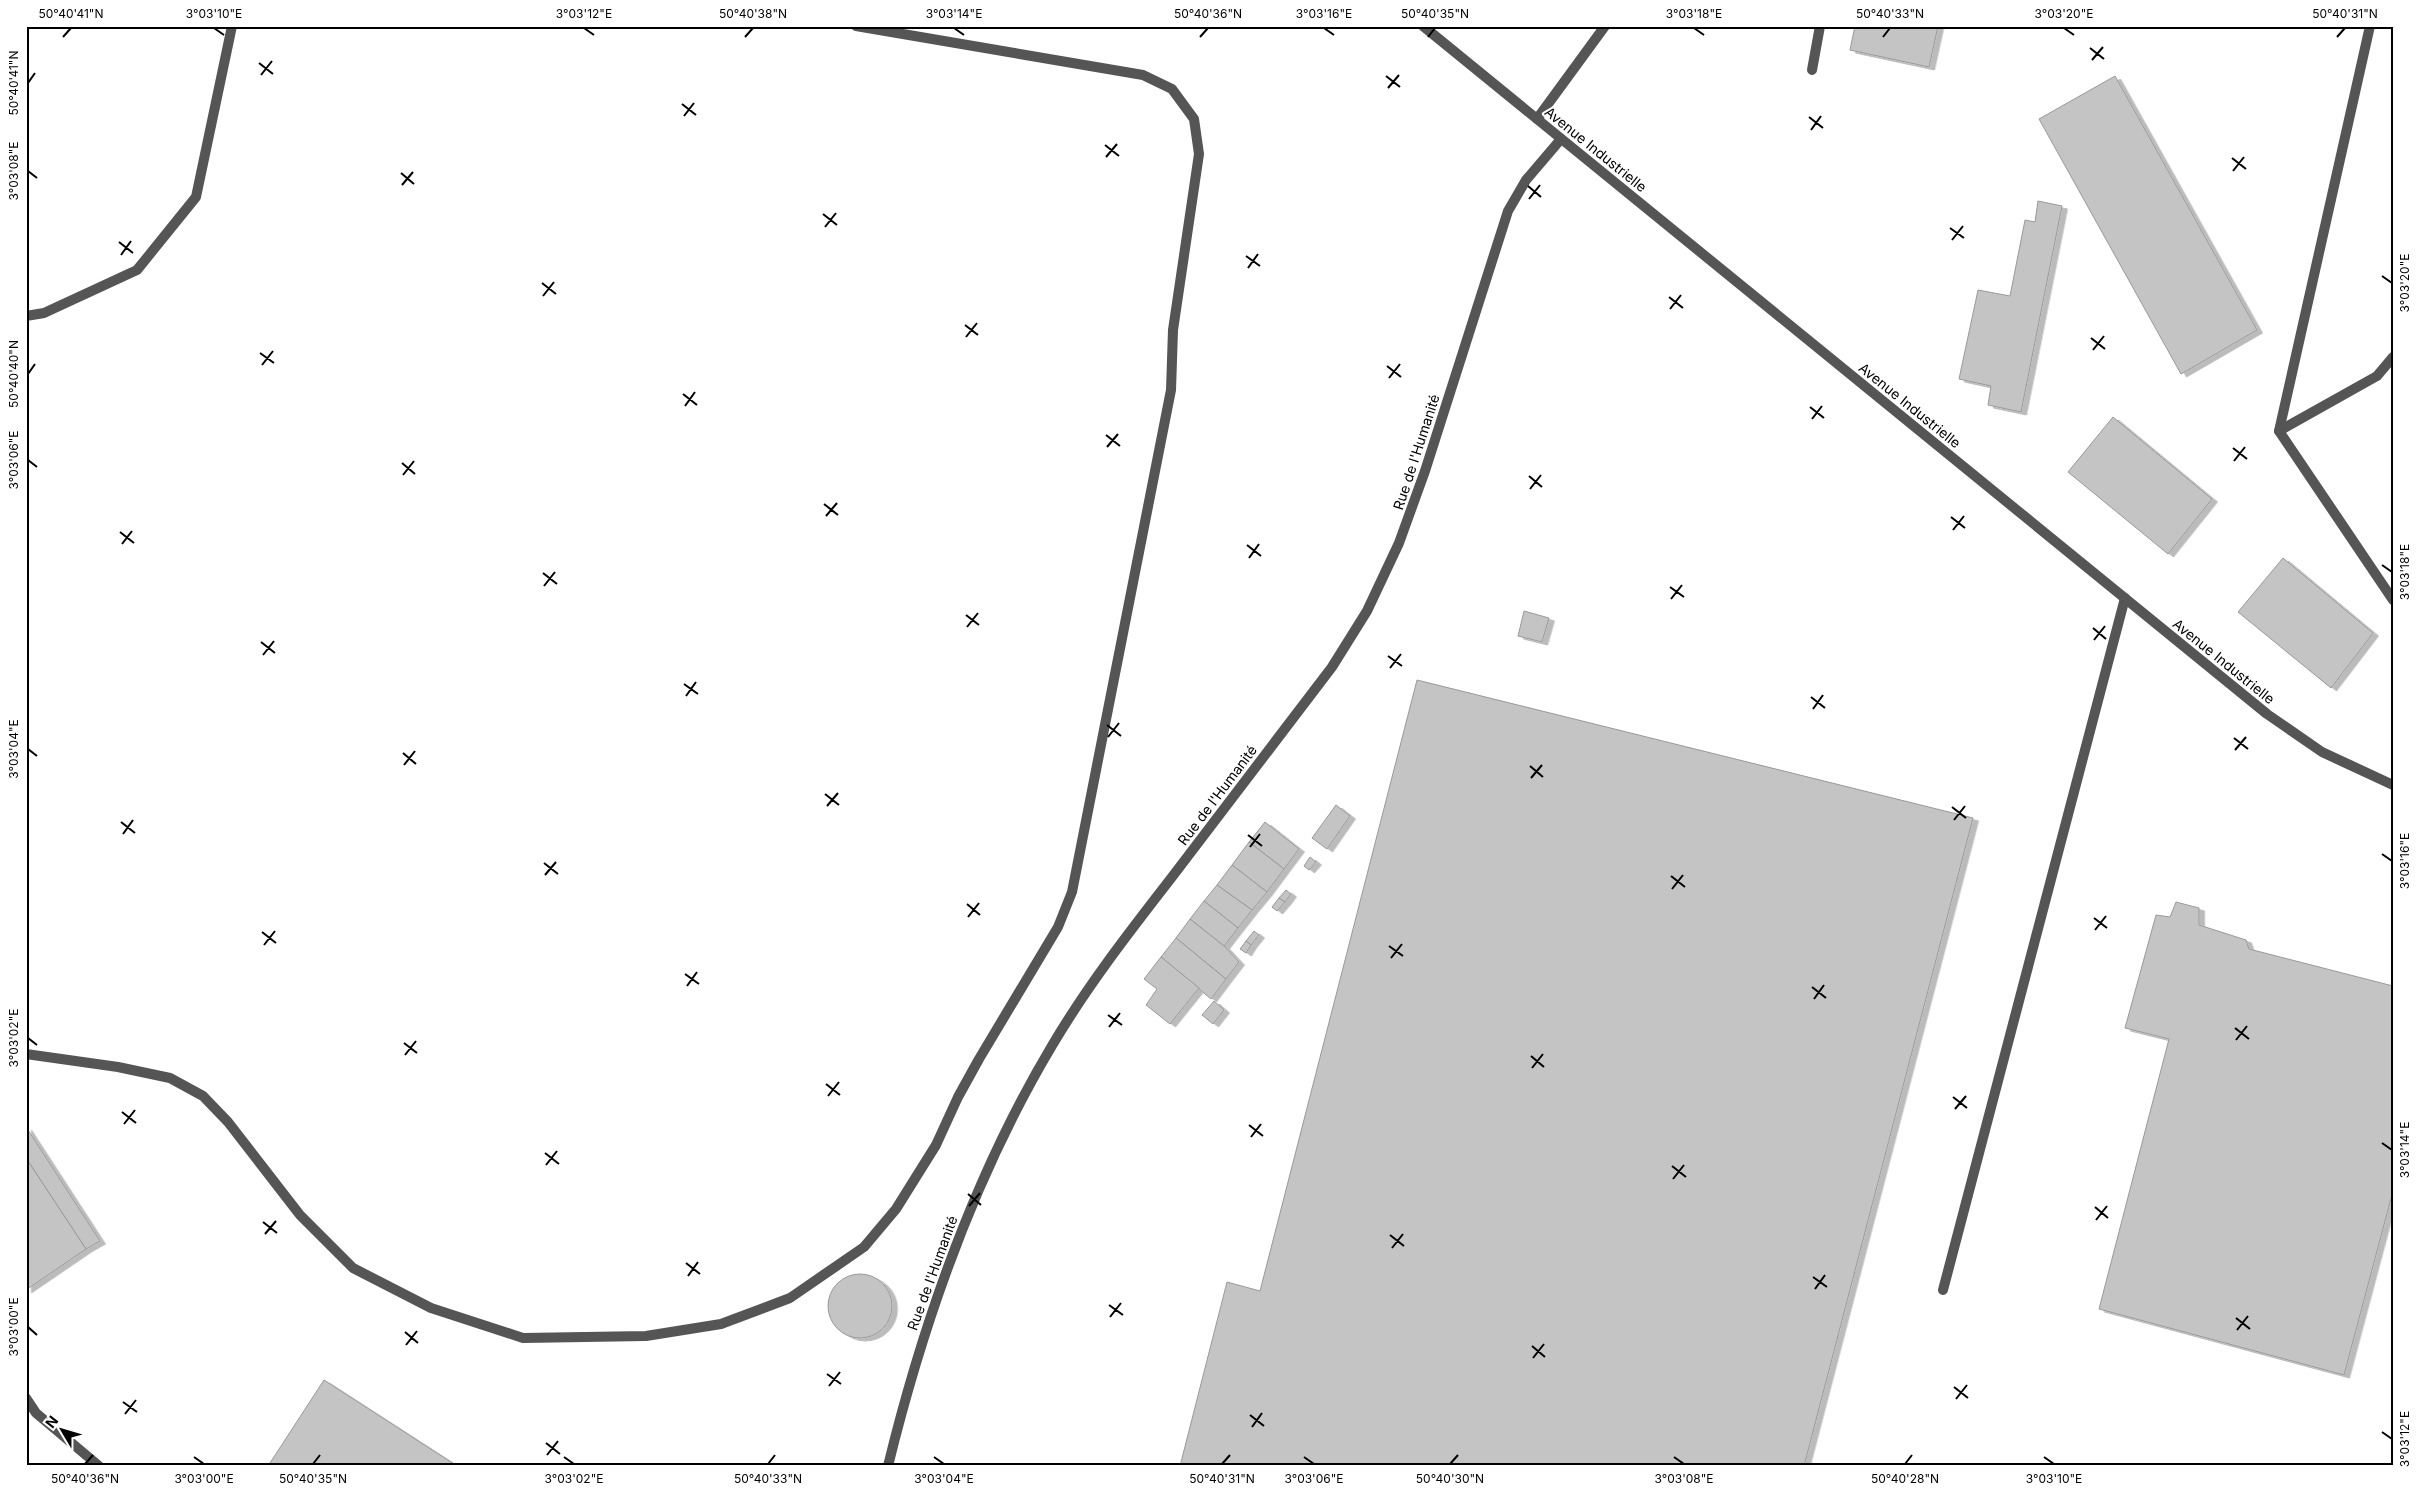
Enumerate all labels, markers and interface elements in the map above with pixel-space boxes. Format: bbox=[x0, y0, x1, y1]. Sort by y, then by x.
text: 50°40'41"N bbox=[39, 6, 104, 21]
text: 3°03'10"E bbox=[186, 6, 242, 21]
text: 3°03'12"E bbox=[556, 6, 612, 21]
text: 50°40'38"N bbox=[719, 6, 787, 21]
text: 3°03'14"E bbox=[926, 6, 982, 21]
text: 50°40'36"N bbox=[1174, 6, 1242, 21]
text: 3°03'16"E bbox=[1296, 6, 1352, 21]
text: 50°40'35"N bbox=[1401, 6, 1469, 21]
text: 3°03'18"E bbox=[1666, 6, 1722, 21]
text: 50°40'33"N bbox=[1856, 6, 1924, 21]
text: 3°03'20"E bbox=[2035, 6, 2093, 21]
text: 50°40'31"N bbox=[2312, 6, 2378, 21]
text: 50°40'41"N bbox=[6, 51, 21, 116]
street label: Avenue Industrielle bbox=[1542, 103, 1650, 195]
text: 3°03'08"E bbox=[6, 141, 21, 201]
text: 3°03'20"E bbox=[2397, 254, 2412, 312]
text: 50°40'40"N bbox=[6, 340, 21, 408]
street label: Avenue Industrielle bbox=[1856, 359, 1964, 451]
street label: Rue de l'Humanité bbox=[1389, 392, 1443, 512]
text: 3°03'06"E bbox=[6, 430, 21, 490]
text: 3°03'18"E bbox=[2397, 544, 2412, 600]
street label: Avenue Industrielle bbox=[2170, 615, 2278, 707]
text: 3°03'04"E bbox=[6, 719, 21, 779]
street label: Rue de l'Humanité bbox=[1174, 742, 1260, 848]
text: 3°03'16"E bbox=[2397, 833, 2412, 889]
text: 3°03'02"E bbox=[6, 1009, 21, 1067]
text: 3°03'14"E bbox=[2397, 1122, 2412, 1178]
street label: Rue de l'Humanité bbox=[903, 1213, 961, 1333]
text: 3°03'00"E bbox=[6, 1297, 21, 1357]
north arrow bbox=[38, 1404, 88, 1454]
text: 3°03'12"E bbox=[2397, 1411, 2412, 1467]
text: N bbox=[41, 1412, 61, 1431]
text: 50°40'36"N bbox=[51, 1471, 119, 1486]
text: 3°03'00"E bbox=[174, 1471, 234, 1486]
text: 50°40'35"N bbox=[279, 1471, 347, 1486]
text: 3°03'02"E bbox=[545, 1471, 603, 1486]
text: 50°40'33"N bbox=[734, 1471, 802, 1486]
text: 3°03'04"E bbox=[914, 1471, 974, 1486]
text: 50°40'31"N bbox=[1189, 1471, 1255, 1486]
text: 3°03'06"E bbox=[1284, 1471, 1344, 1486]
text: 50°40'30"N bbox=[1416, 1471, 1484, 1486]
text: 3°03'08"E bbox=[1654, 1471, 1714, 1486]
text: 50°40'28"N bbox=[1871, 1471, 1939, 1486]
text: 3°03'10"E bbox=[2026, 1471, 2082, 1486]

